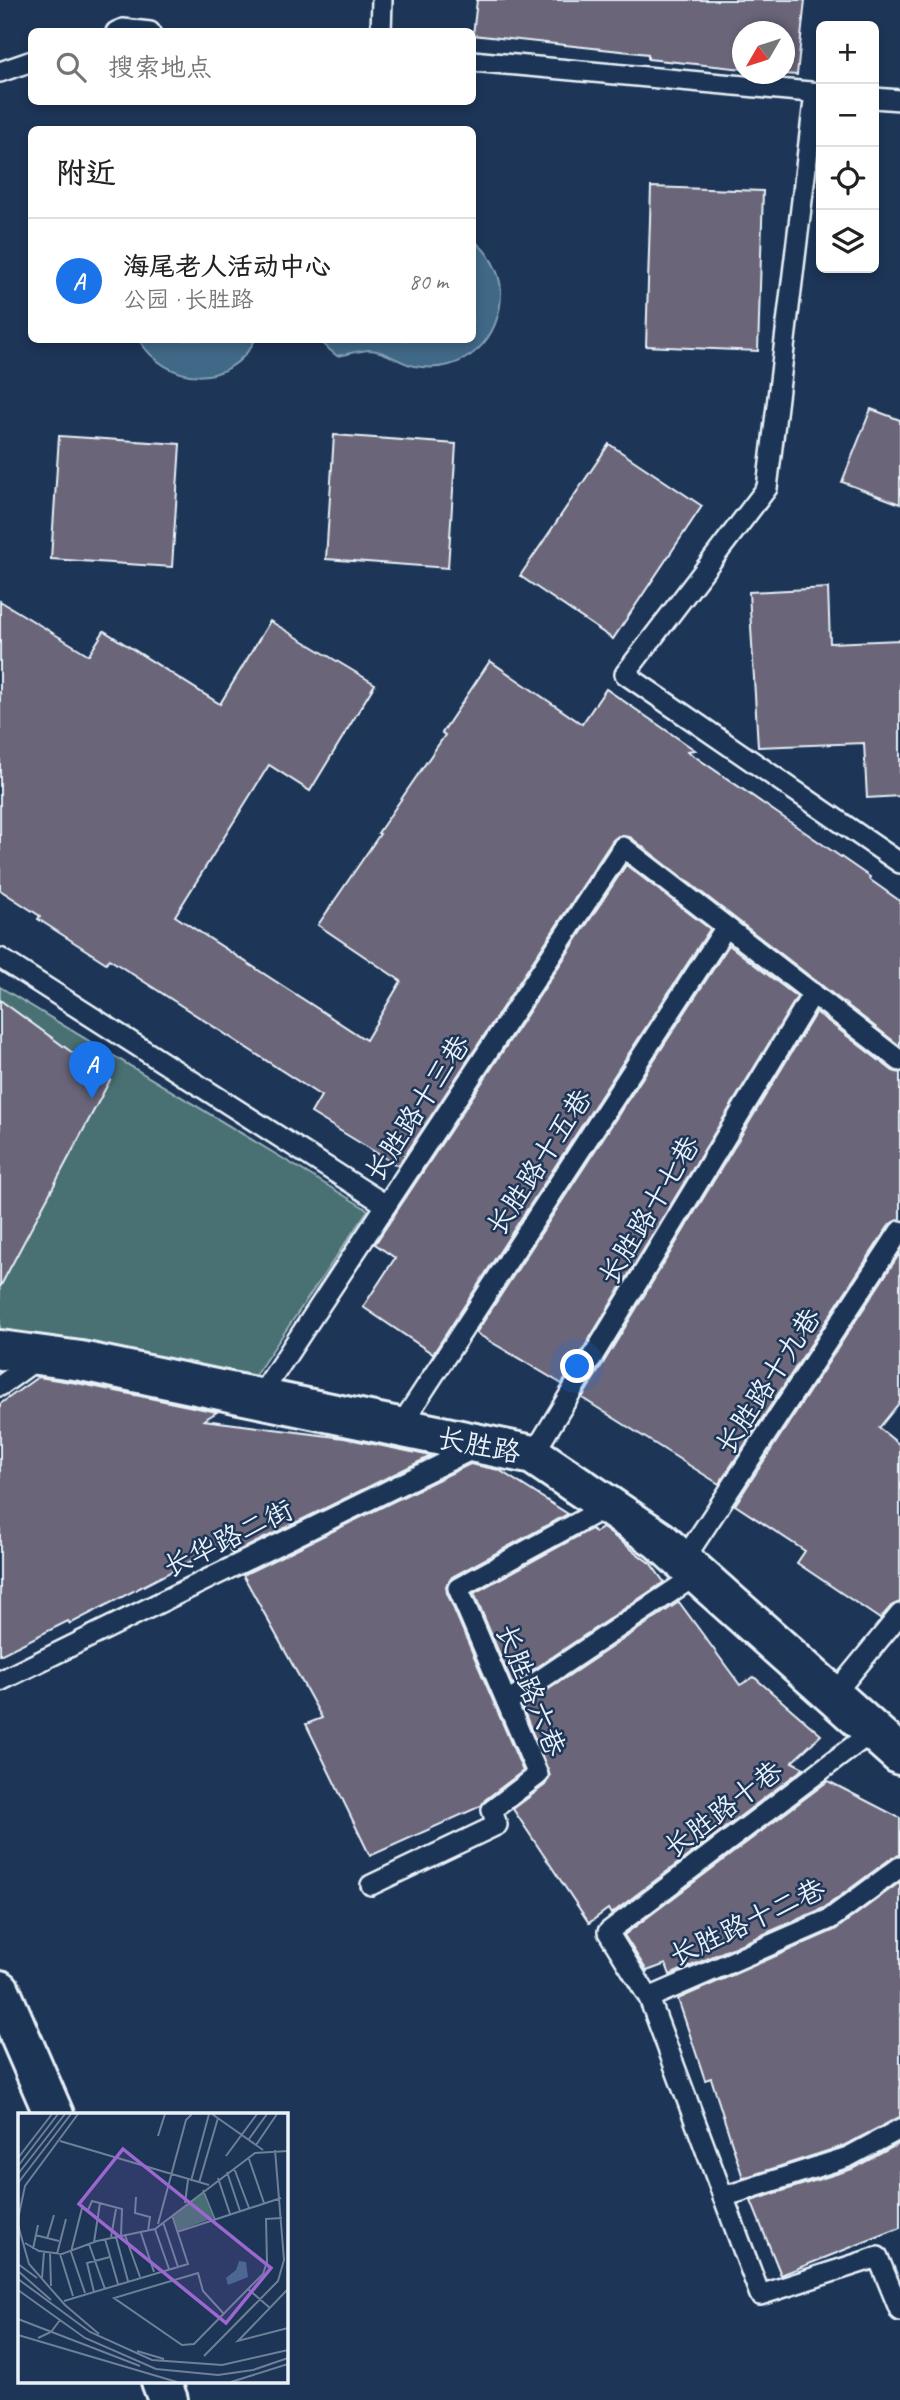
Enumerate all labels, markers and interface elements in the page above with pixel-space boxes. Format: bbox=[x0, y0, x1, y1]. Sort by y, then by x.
north arrow bbox=[732, 21, 795, 84]
map controls bbox=[816, 21, 879, 273]
button: + bbox=[816, 21, 879, 84]
search box bbox=[28, 28, 476, 105]
icon: search bbox=[52, 48, 90, 86]
text: 搜索地点 bbox=[108, 51, 212, 84]
button: − bbox=[816, 84, 879, 147]
button: locate bbox=[816, 147, 879, 210]
text: 附近 bbox=[56, 154, 116, 192]
button: layers bbox=[816, 210, 879, 273]
text: 海尾老人活动中心 bbox=[123, 250, 331, 283]
text: A bbox=[73, 267, 85, 296]
text: 80 m bbox=[409, 267, 448, 296]
text: 公园 · 长胜路 bbox=[123, 285, 253, 314]
street label: 长胜路十三巷 bbox=[357, 1027, 478, 1188]
pin: A bbox=[69, 1041, 115, 1099]
street label: 长胜路十五巷 bbox=[479, 1081, 600, 1242]
street label: 长胜路十七巷 bbox=[591, 1128, 708, 1291]
street label: 长胜路十九巷 bbox=[708, 1300, 829, 1461]
your location bbox=[560, 1349, 594, 1383]
street label: 长胜路 bbox=[434, 1420, 524, 1470]
street label: 长华路二街 bbox=[157, 1492, 299, 1584]
street label: 长胜路六巷 bbox=[489, 1619, 574, 1762]
street label: 长胜路十巷 bbox=[657, 1752, 790, 1865]
street label: 长胜路十二巷 bbox=[663, 1870, 831, 1973]
inset map bbox=[18, 2113, 287, 2382]

